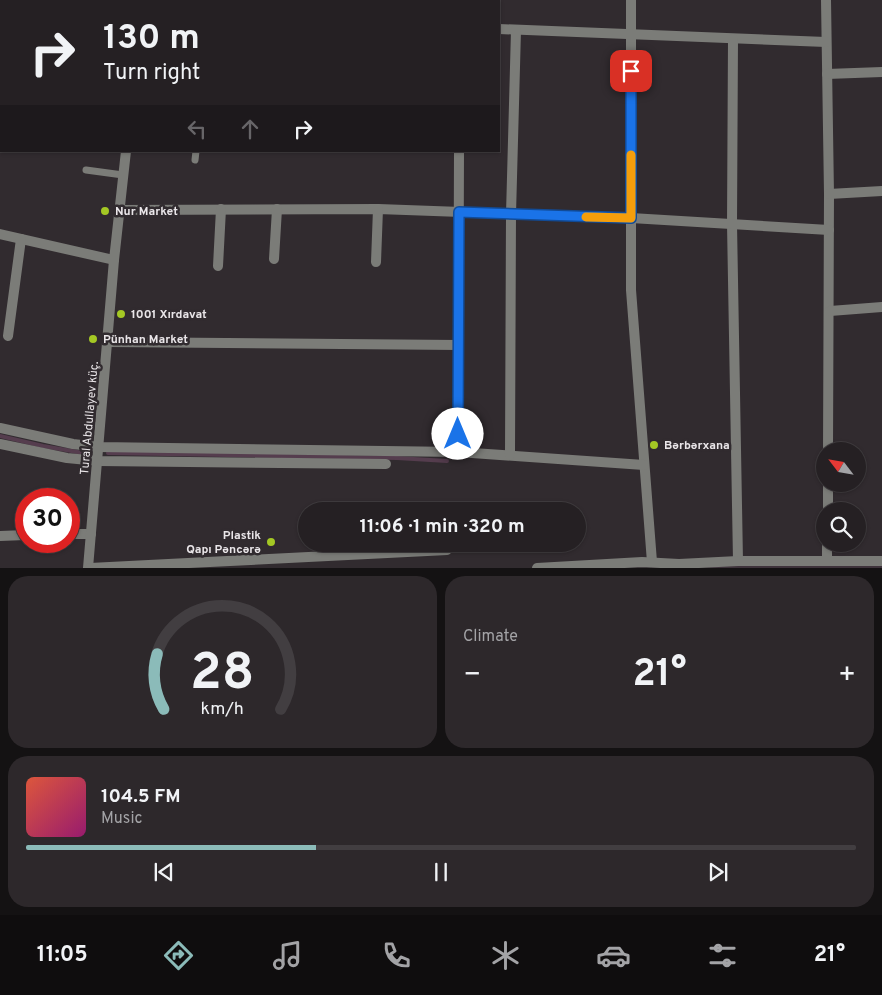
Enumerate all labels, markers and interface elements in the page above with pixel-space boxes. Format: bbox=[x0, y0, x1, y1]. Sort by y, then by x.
text: 130 m bbox=[103, 17, 200, 61]
icon: right bbox=[20, 20, 85, 85]
pin bbox=[610, 50, 652, 92]
icon: arrive bbox=[617, 57, 645, 85]
text: Turn right bbox=[103, 60, 200, 87]
icon: left bbox=[183, 115, 211, 143]
icon: ahead bbox=[236, 115, 264, 143]
icon: right bbox=[289, 115, 317, 143]
place label: Nur Market bbox=[115, 204, 178, 220]
marker: Nur Market bbox=[99, 205, 111, 217]
place label: 1001 Xırdavat bbox=[131, 307, 207, 323]
marker: 1001 Xırdavat bbox=[115, 308, 127, 320]
place label: Pünhan Market bbox=[103, 332, 188, 348]
marker: Pünhan Market bbox=[87, 333, 99, 345]
street label: Tural Abdullayev küç. bbox=[77, 360, 103, 476]
position arrow bbox=[431, 407, 483, 459]
place label: Bərbərxana bbox=[664, 438, 730, 454]
marker: Bərbərxana bbox=[648, 439, 660, 451]
north arrow bbox=[816, 442, 866, 492]
map controls bbox=[816, 442, 866, 552]
speed limit sign: 30 bbox=[15, 488, 80, 553]
button: search bbox=[816, 502, 866, 552]
text: 11:06 · 1 min · 320 m bbox=[359, 515, 525, 539]
place label: Plastik Qapı Pəncərə bbox=[186, 528, 261, 558]
marker: Plastik Qapı Pəncərə bbox=[265, 536, 277, 548]
text: Climate bbox=[463, 627, 518, 647]
text: 28 bbox=[190, 642, 255, 708]
text: 21° bbox=[632, 651, 687, 700]
text: − bbox=[463, 658, 481, 694]
text: + bbox=[838, 658, 856, 694]
text: km/h bbox=[201, 698, 244, 721]
text: 104.5 FM bbox=[101, 785, 181, 809]
text: Music bbox=[101, 809, 142, 829]
icon: previous bbox=[150, 858, 178, 886]
icon: pause bbox=[427, 858, 455, 886]
icon: next bbox=[704, 858, 732, 886]
icon: directions bbox=[161, 938, 196, 973]
icon: music bbox=[270, 938, 305, 973]
icon: phone bbox=[379, 938, 414, 973]
icon: climate bbox=[488, 938, 523, 973]
icon: car bbox=[596, 938, 631, 973]
icon: filters bbox=[705, 938, 740, 973]
text: 11:05 bbox=[37, 942, 88, 969]
text: 21° bbox=[814, 942, 845, 969]

